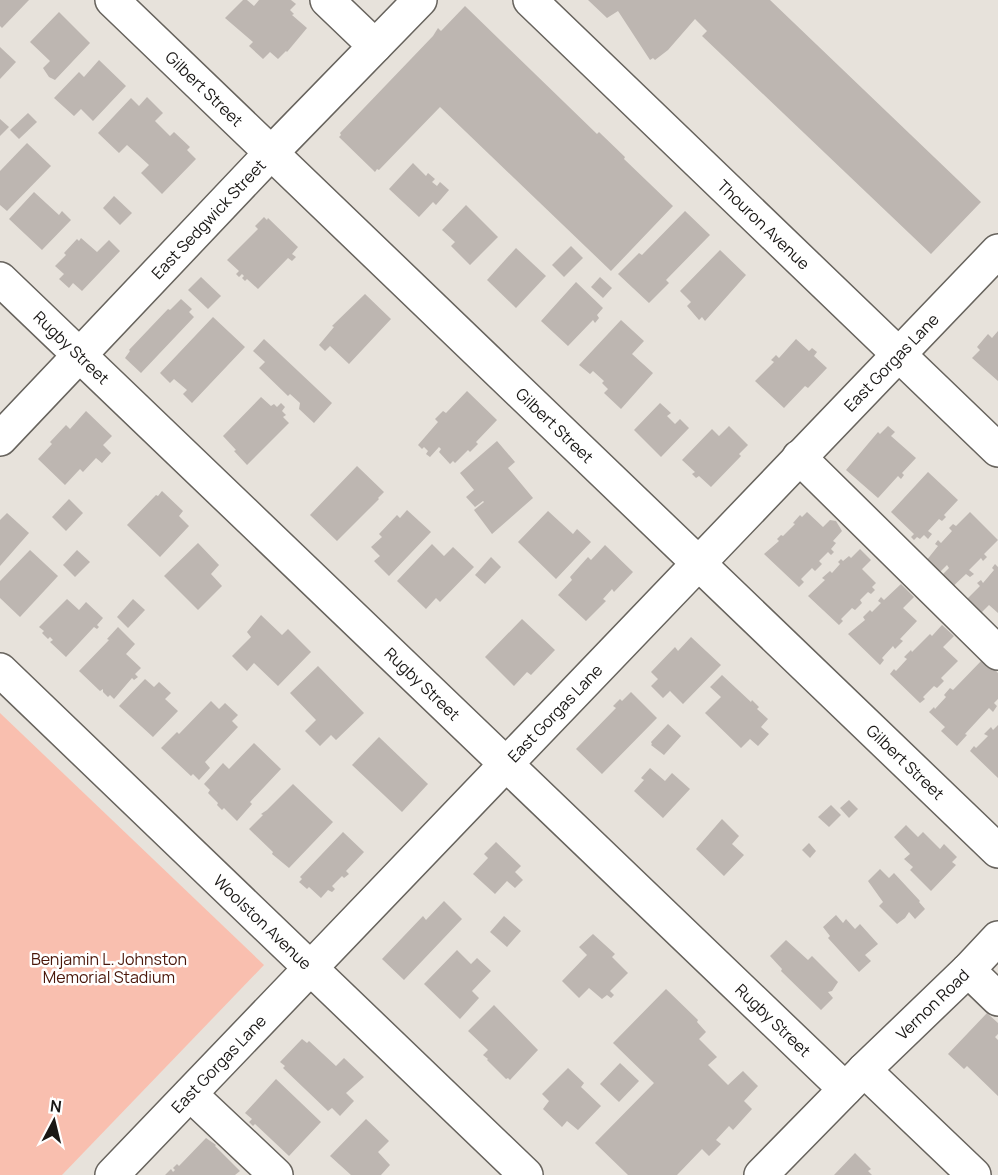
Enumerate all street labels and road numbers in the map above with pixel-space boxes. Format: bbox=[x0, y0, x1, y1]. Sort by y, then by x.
street label: Gilbert Street bbox=[161, 46, 248, 131]
street label: East Sedgwick Street bbox=[146, 154, 270, 284]
street label: Thouron Avenue bbox=[712, 175, 815, 274]
street label: Rugby Street bbox=[29, 306, 114, 389]
street label: East Gorgas Lane bbox=[839, 308, 944, 416]
street label: Gilbert Street bbox=[511, 383, 599, 468]
street label: Rugby Street bbox=[380, 642, 465, 725]
street label: East Gorgas Lane bbox=[503, 659, 607, 767]
street label: Gilbert Street bbox=[862, 719, 949, 805]
street label: Woolston Avenue bbox=[209, 870, 316, 974]
street label: Vernon Road bbox=[891, 964, 974, 1045]
street label: Rugby Street bbox=[731, 979, 816, 1062]
street label: East Gorgas Lane bbox=[166, 1010, 271, 1118]

